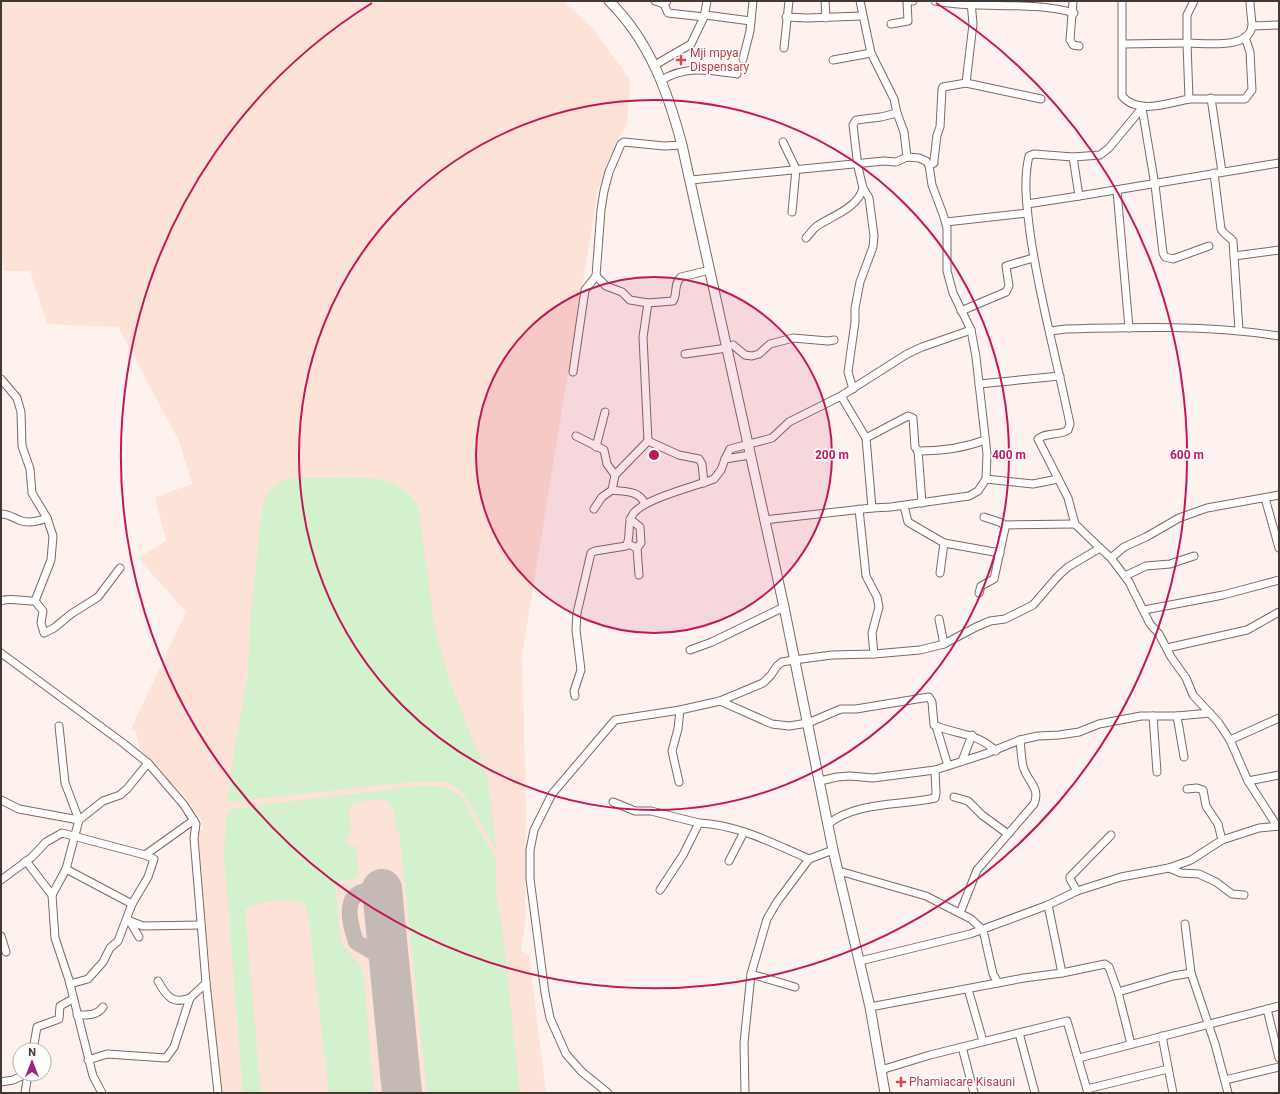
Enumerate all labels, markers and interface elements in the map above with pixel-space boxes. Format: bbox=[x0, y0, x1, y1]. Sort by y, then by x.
place label: Mji mpya Dispensary bbox=[690, 46, 750, 74]
marker: Mji mpya Dispensary bbox=[675, 54, 687, 66]
centre of rings bbox=[647, 448, 661, 462]
text: 200 m bbox=[815, 448, 849, 462]
text: 400 m bbox=[992, 448, 1026, 462]
text: 600 m bbox=[1170, 448, 1204, 462]
north arrow bbox=[12, 1042, 52, 1082]
text: N bbox=[28, 1046, 36, 1059]
place label: Phamiacare Kisauni bbox=[909, 1075, 1015, 1089]
marker: Phamiacare Kisauni bbox=[896, 1077, 906, 1087]

